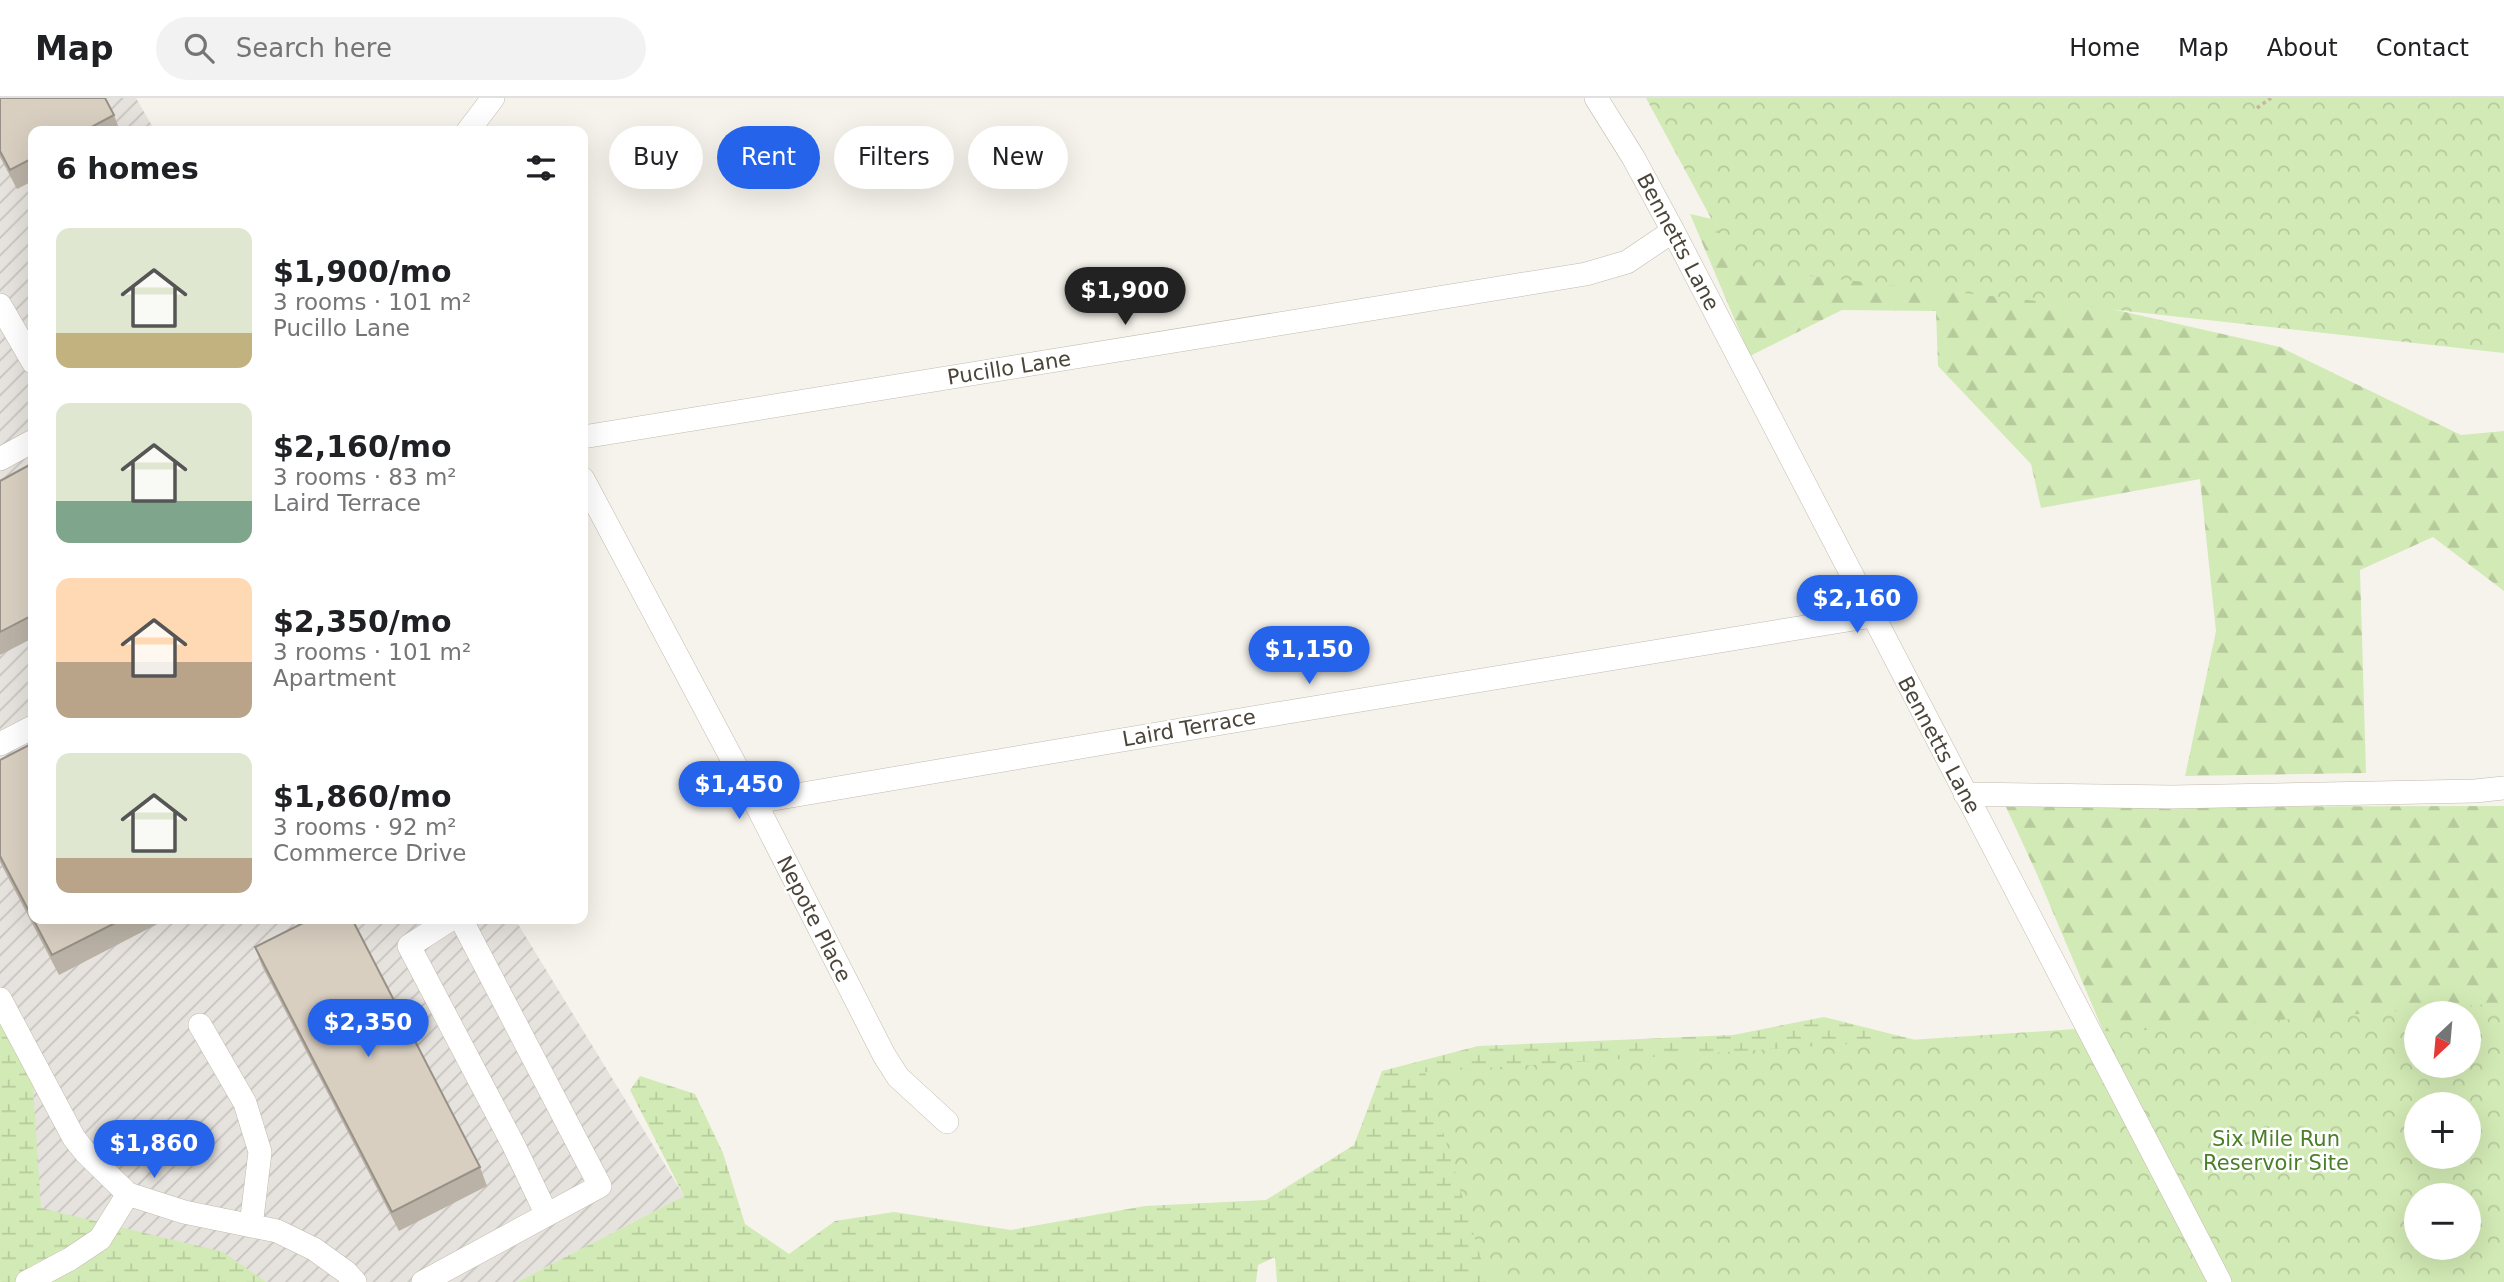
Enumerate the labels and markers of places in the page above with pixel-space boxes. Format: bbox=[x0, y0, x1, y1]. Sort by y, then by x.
pin: $1,900 bbox=[1068, 268, 1182, 327]
pin: $2,160 bbox=[1800, 575, 1914, 635]
pin: $1,150 bbox=[1252, 626, 1366, 686]
pin: $1,450 bbox=[682, 762, 796, 821]
pin: $2,350 bbox=[311, 1000, 425, 1059]
pin: $1,860 bbox=[97, 1121, 211, 1180]

